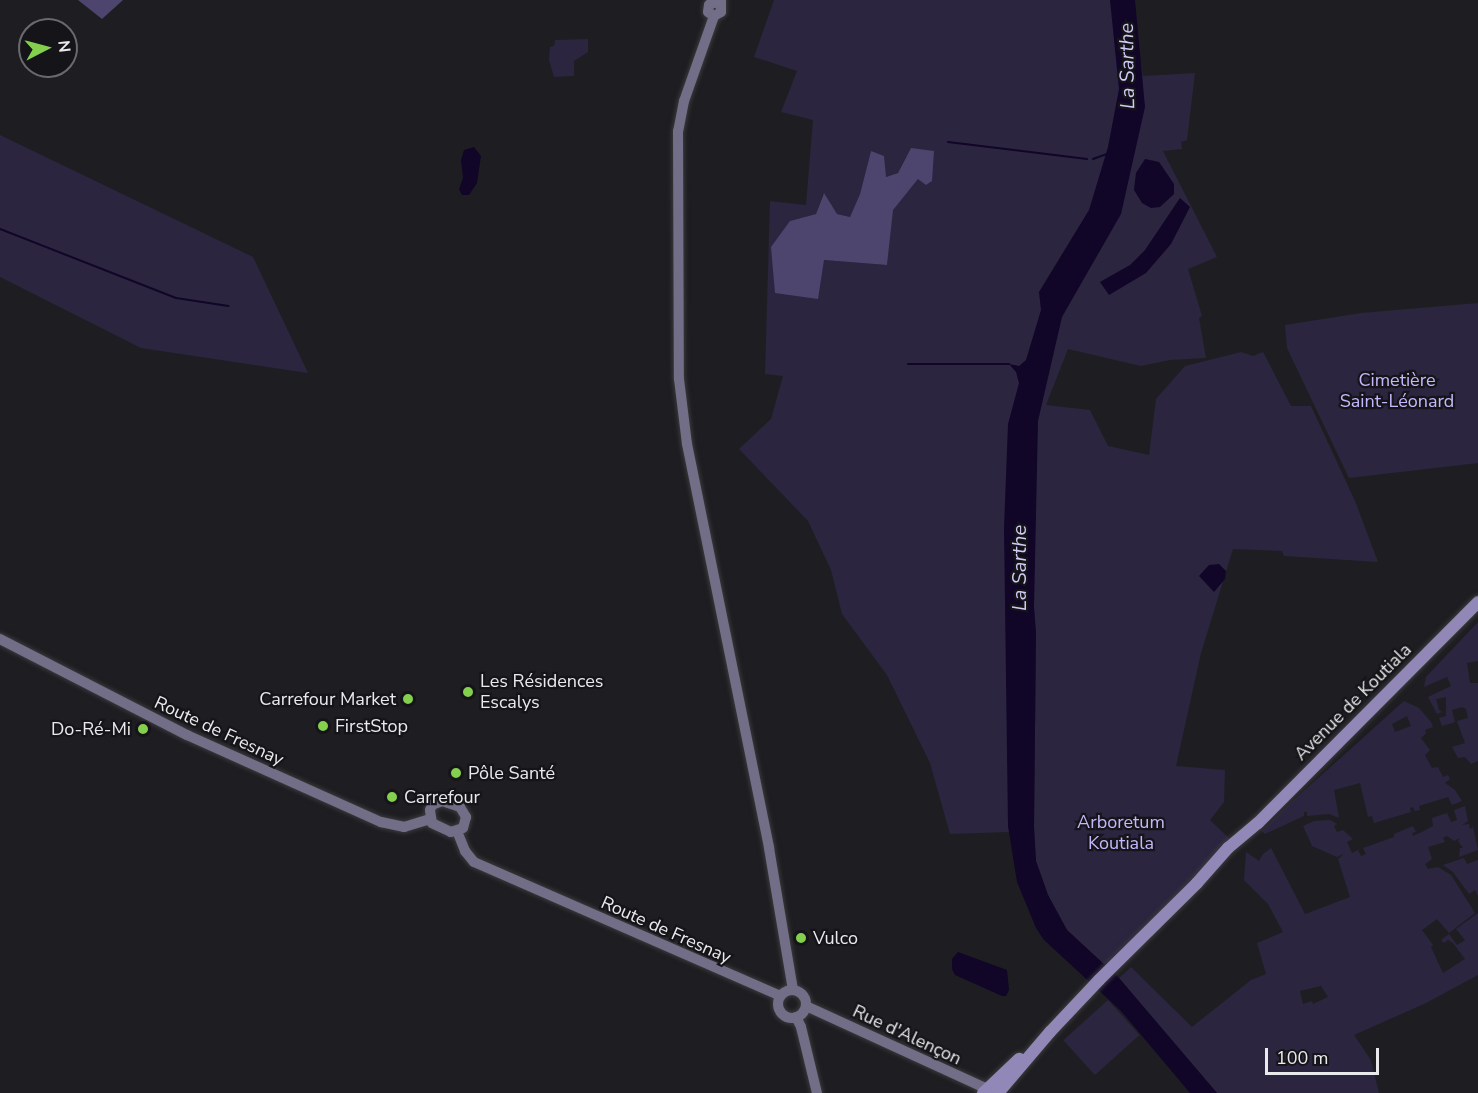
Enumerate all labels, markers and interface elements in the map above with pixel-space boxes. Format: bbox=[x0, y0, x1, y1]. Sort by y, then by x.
north arrow bbox=[18, 18, 78, 78]
water label: La Sarthe bbox=[1114, 23, 1140, 109]
text: N bbox=[52, 39, 75, 53]
park label: Cimetière Saint-Léonard bbox=[1340, 370, 1454, 412]
water label: La Sarthe bbox=[1007, 525, 1031, 611]
street label: Avenue de Koutiala bbox=[1290, 639, 1416, 765]
place label: Les Résidences Escalys bbox=[480, 671, 603, 714]
marker: Les Résidences Escalys bbox=[461, 685, 475, 699]
place label: Carrefour Market bbox=[259, 688, 396, 710]
street label: Route de Fresnay bbox=[151, 692, 287, 770]
marker: Carrefour Market bbox=[401, 692, 415, 706]
place label: FirstStop bbox=[335, 715, 408, 737]
place label: Do-Ré-Mi bbox=[51, 718, 131, 740]
marker: FirstStop bbox=[316, 719, 330, 733]
marker: Do-Ré-Mi bbox=[136, 722, 150, 736]
place label: Pôle Santé bbox=[468, 762, 555, 784]
marker: Pôle Santé bbox=[449, 766, 463, 780]
place label: Carrefour bbox=[404, 786, 480, 808]
marker: Carrefour bbox=[385, 790, 399, 804]
park label: Arboretum Koutiala bbox=[1077, 812, 1165, 854]
street label: Route de Fresnay bbox=[598, 892, 734, 968]
place label: Vulco bbox=[813, 927, 858, 949]
marker: Vulco bbox=[794, 931, 808, 945]
street label: Rue d'Alençon bbox=[849, 1000, 965, 1070]
scale bar bbox=[1268, 1036, 1382, 1074]
text: 100 m bbox=[1276, 1046, 1328, 1070]

